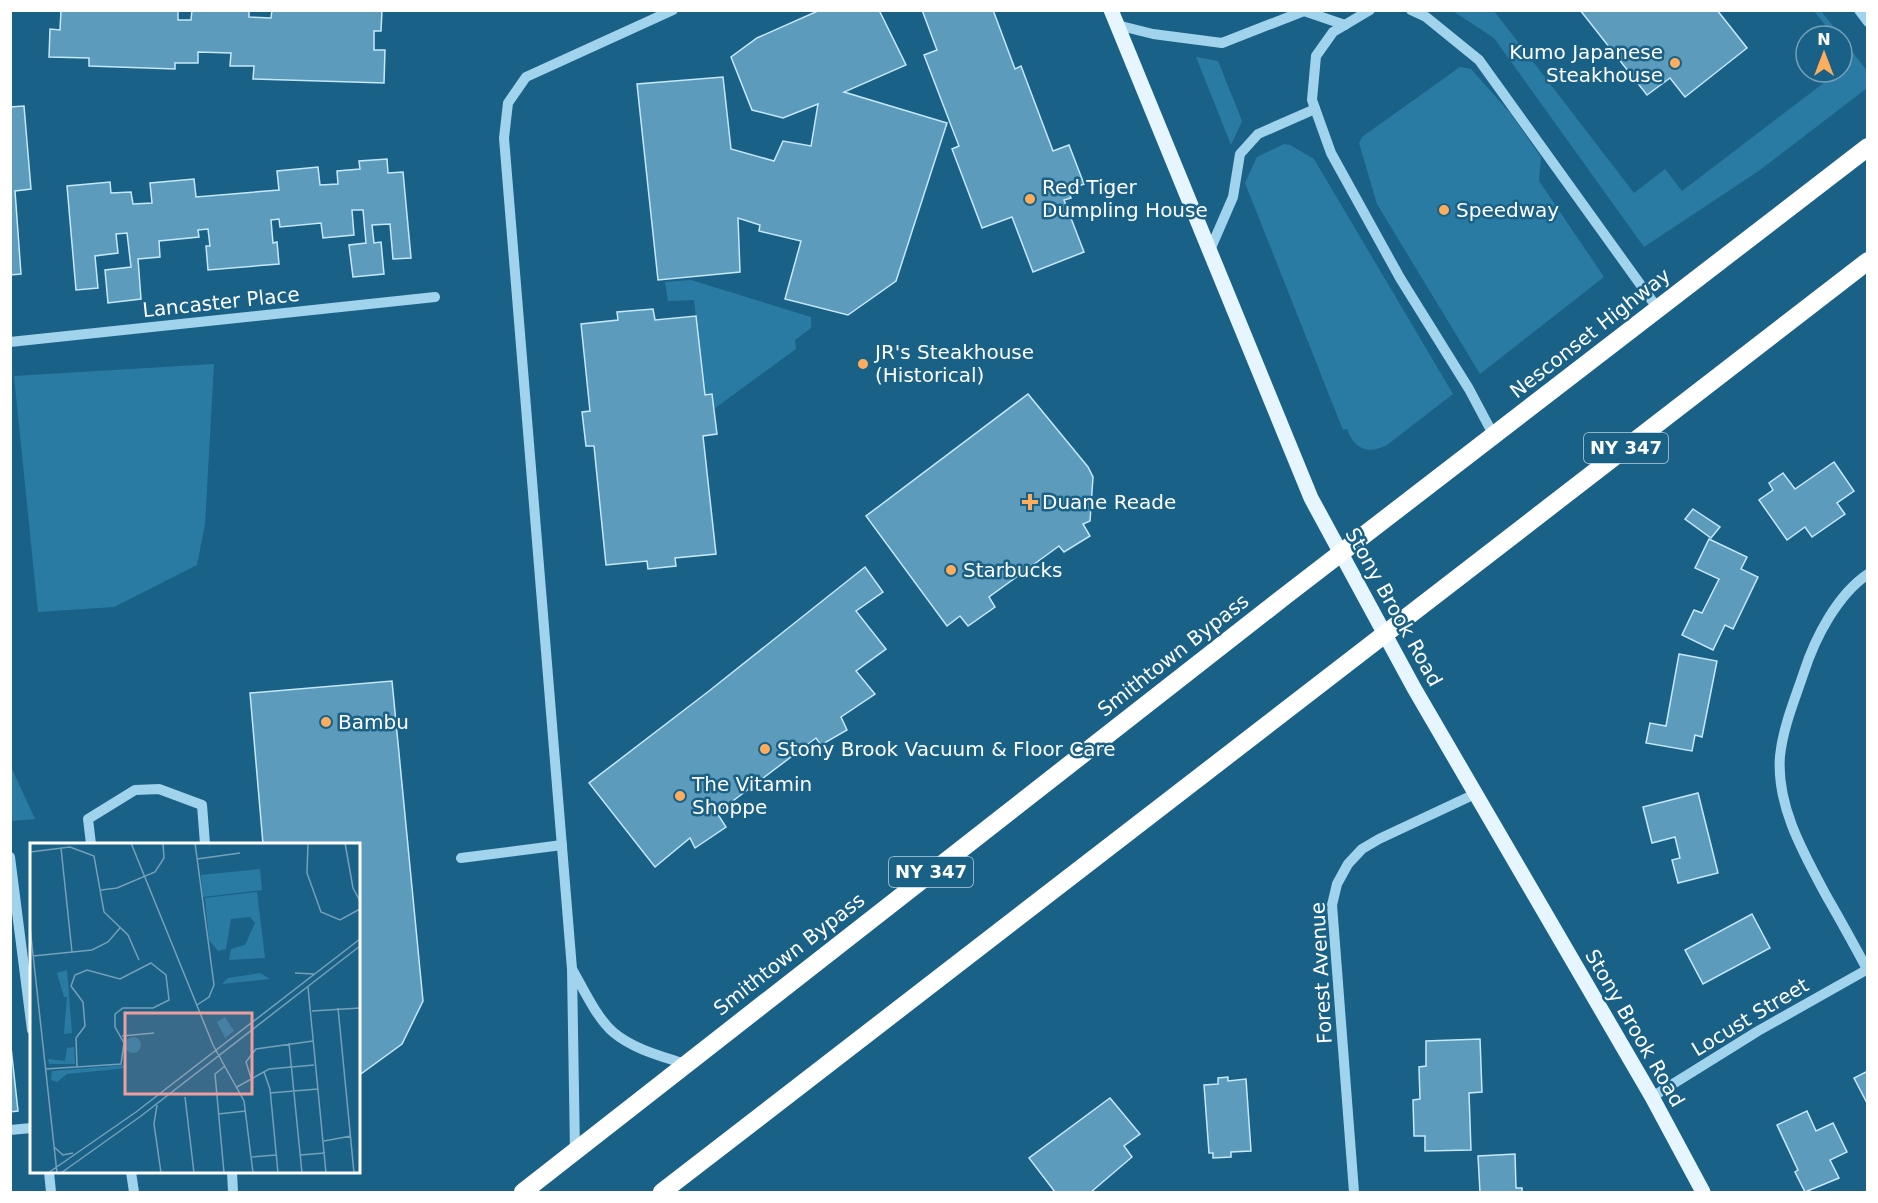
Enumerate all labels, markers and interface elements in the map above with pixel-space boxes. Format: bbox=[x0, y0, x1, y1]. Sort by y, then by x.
north arrow bbox=[1794, 24, 1854, 84]
text: N bbox=[1817, 30, 1831, 49]
place label: Kumo Japanese Steakhouse bbox=[1509, 40, 1663, 87]
marker: Kumo Japanese Steakhouse bbox=[1668, 56, 1682, 70]
place label: Red Tiger Dumpling House bbox=[1042, 175, 1208, 222]
marker: Red Tiger Dumpling House bbox=[1023, 192, 1037, 206]
place label: Speedway bbox=[1456, 198, 1559, 222]
marker: Speedway bbox=[1437, 203, 1451, 217]
street label: Nesconset Highway bbox=[1505, 263, 1675, 403]
street label: Lancaster Place bbox=[141, 282, 301, 322]
place label: JR's Steakhouse (Historical) bbox=[873, 340, 1034, 387]
marker: JR's Steakhouse (Historical) bbox=[856, 357, 870, 371]
road number: NY 347 bbox=[1584, 433, 1668, 463]
place label: Duane Reade bbox=[1042, 490, 1176, 514]
marker: Duane Reade bbox=[1023, 495, 1037, 509]
street label: Stony Brook Road bbox=[1340, 523, 1448, 691]
place label: Starbucks bbox=[963, 558, 1062, 582]
marker: Starbucks bbox=[944, 563, 958, 577]
street label: Smithtown Bypass bbox=[1093, 589, 1253, 721]
place label: Bambu bbox=[338, 710, 409, 734]
marker: Bambu bbox=[319, 715, 333, 729]
place label: Stony Brook Vacuum & Floor Care bbox=[777, 737, 1116, 761]
marker: Stony Brook Vacuum & Floor Care bbox=[758, 742, 772, 756]
place label: The Vitamin Shoppe bbox=[691, 772, 812, 819]
marker: The Vitamin Shoppe bbox=[673, 789, 687, 803]
inset map bbox=[30, 843, 360, 1173]
road number: NY 347 bbox=[889, 857, 973, 887]
street label: Smithtown Bypass bbox=[709, 888, 869, 1020]
street label: Forest Avenue bbox=[1305, 901, 1337, 1045]
street label: Stony Brook Road bbox=[1580, 945, 1690, 1111]
street label: Locust Street bbox=[1687, 973, 1813, 1061]

